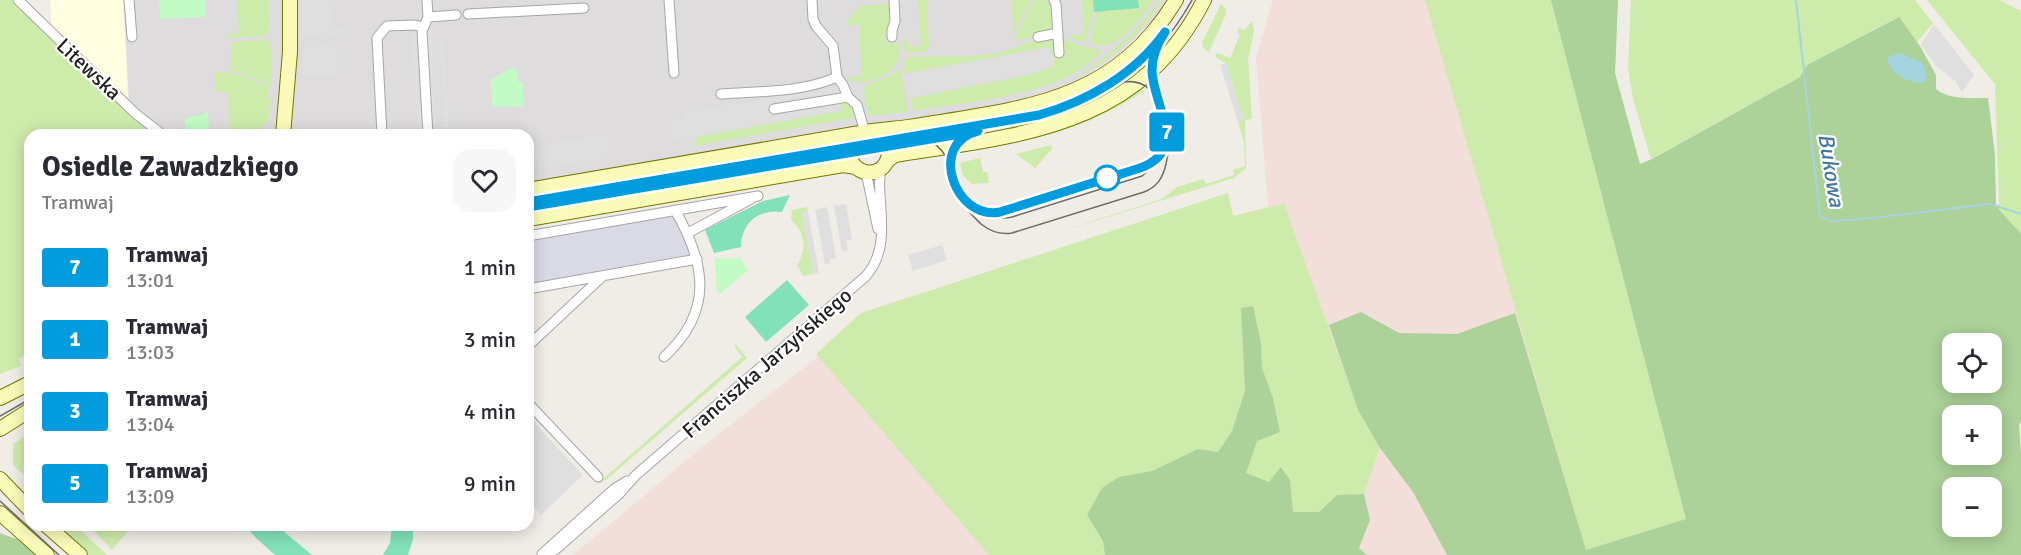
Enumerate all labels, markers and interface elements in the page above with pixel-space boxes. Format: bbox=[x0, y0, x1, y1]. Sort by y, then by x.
street label: Litewska bbox=[51, 33, 127, 105]
line badge: 7 bbox=[1148, 112, 1186, 152]
text: 7 bbox=[1161, 119, 1173, 145]
water label: Bukowa bbox=[1812, 131, 1851, 210]
button: heart bbox=[453, 149, 516, 212]
text: Osiedle Zawadzkiego bbox=[42, 150, 299, 184]
unlabelled marker bbox=[1094, 165, 1120, 191]
text: Tramwaj bbox=[42, 190, 114, 215]
text: Tramwaj bbox=[126, 241, 208, 268]
text: 7 bbox=[69, 254, 81, 280]
text: 1 min bbox=[464, 254, 516, 281]
text: 13:01 bbox=[126, 268, 175, 293]
street label: Franciszka Jarzyńskiego bbox=[677, 282, 857, 444]
text: Tramwaj bbox=[126, 313, 208, 340]
text: 1 bbox=[69, 326, 81, 352]
text: 3 min bbox=[464, 326, 516, 353]
map controls bbox=[1942, 333, 2002, 537]
button: locate bbox=[1942, 333, 2002, 393]
text: 13:03 bbox=[126, 340, 175, 365]
text: Tramwaj bbox=[126, 385, 208, 412]
text: 3 bbox=[69, 398, 81, 424]
text: 4 min bbox=[464, 398, 516, 425]
button: + bbox=[1942, 405, 2002, 465]
text: 13:04 bbox=[126, 412, 175, 437]
text: Tramwaj bbox=[126, 457, 208, 484]
text: 5 bbox=[69, 470, 81, 496]
text: 9 min bbox=[464, 470, 516, 497]
button: − bbox=[1942, 477, 2002, 537]
text: 13:09 bbox=[126, 484, 175, 509]

